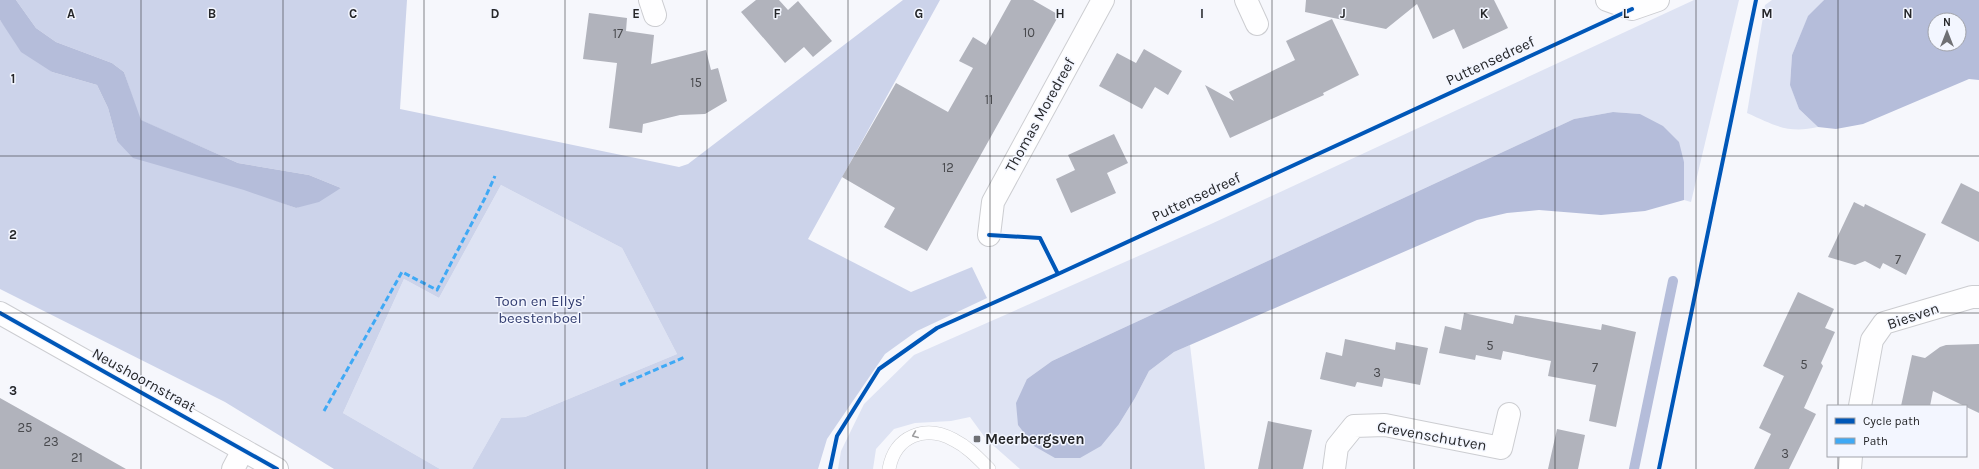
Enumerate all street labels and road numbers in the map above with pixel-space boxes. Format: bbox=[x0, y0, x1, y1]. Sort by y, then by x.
street label: Puttensedreef bbox=[1443, 32, 1538, 89]
street label: Thomas Moredreef bbox=[1001, 54, 1079, 175]
street label: Puttensedreef bbox=[1149, 168, 1244, 225]
street label: Biesven bbox=[1885, 299, 1941, 333]
street label: Neushoornstraat bbox=[89, 344, 199, 416]
street label: Grevenschutven bbox=[1376, 418, 1488, 454]

